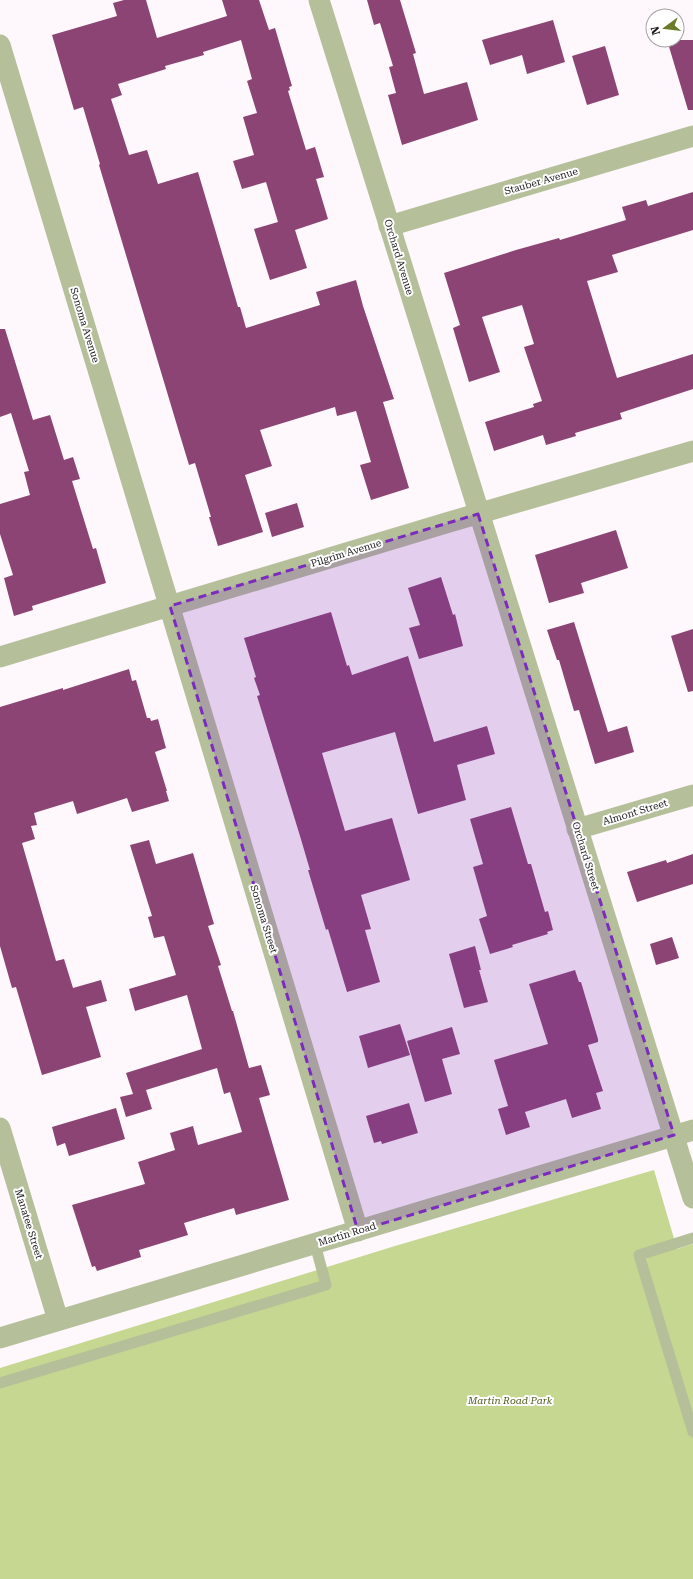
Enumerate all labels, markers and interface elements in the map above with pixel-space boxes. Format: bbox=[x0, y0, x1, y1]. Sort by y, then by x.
north arrow bbox=[645, 8, 685, 48]
text: N bbox=[648, 24, 663, 36]
street label: Stauber Avenue bbox=[503, 165, 579, 197]
street label: Orchard Avenue bbox=[382, 218, 416, 296]
street label: Sonoma Avenue bbox=[68, 286, 102, 364]
street label: Pilgrim Avenue bbox=[309, 537, 383, 569]
street label: Almont Street bbox=[601, 797, 669, 827]
street label: Orchard Street bbox=[570, 820, 602, 892]
street label: Sonoma Street bbox=[248, 884, 280, 955]
street label: Manatee Street bbox=[13, 1188, 45, 1261]
street label: Martin Road bbox=[317, 1220, 378, 1248]
park label: Martin Road Park bbox=[467, 1395, 553, 1406]

